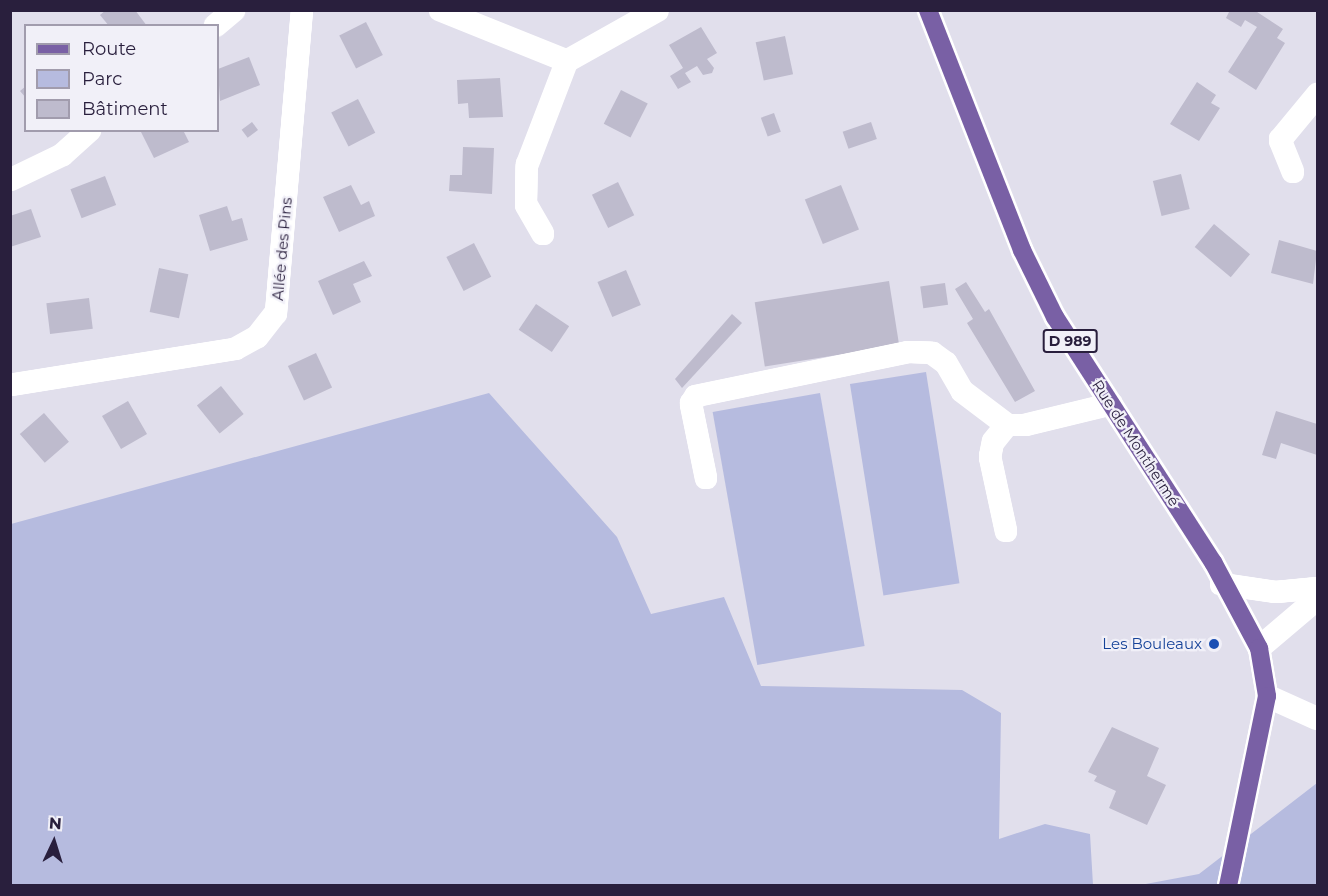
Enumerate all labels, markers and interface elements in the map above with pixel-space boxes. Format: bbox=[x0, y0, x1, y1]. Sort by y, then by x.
legend bbox=[24, 24, 219, 132]
text: Route bbox=[82, 38, 136, 60]
text: Parc bbox=[82, 68, 122, 90]
text: Bâtiment bbox=[82, 98, 168, 120]
street label: Allée des Pins bbox=[269, 197, 295, 301]
road number: D 989 bbox=[1042, 330, 1098, 352]
street label: Rue de Monthermé bbox=[1088, 376, 1184, 510]
place label: Les Bouleaux bbox=[1102, 635, 1202, 653]
marker: Les Bouleaux bbox=[1207, 637, 1221, 651]
north arrow bbox=[24, 812, 84, 872]
text: N bbox=[48, 814, 62, 833]

